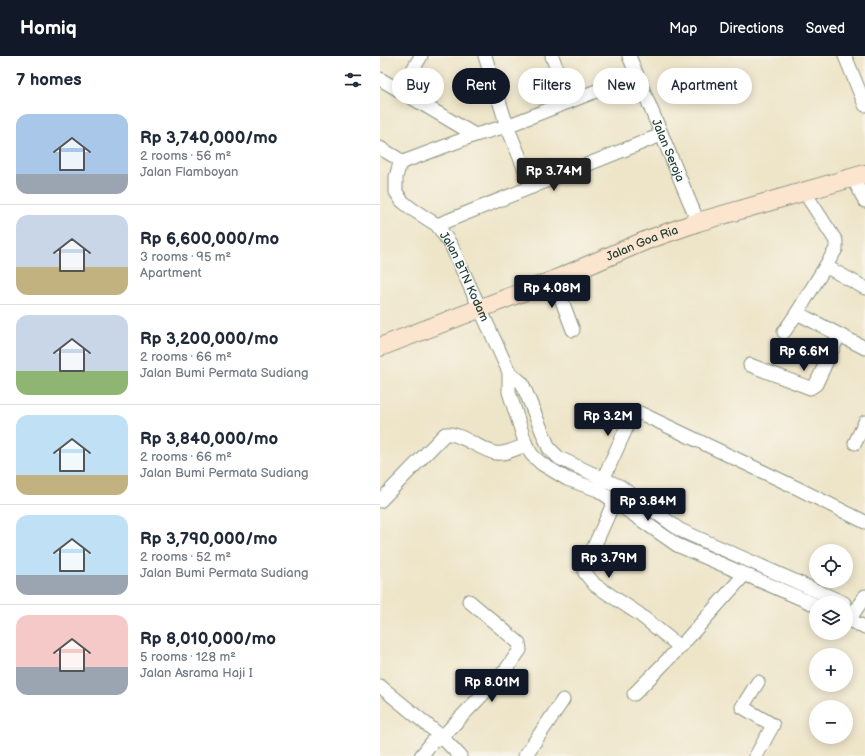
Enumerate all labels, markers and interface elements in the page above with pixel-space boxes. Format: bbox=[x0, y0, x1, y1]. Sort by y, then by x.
text: Homiq bbox=[20, 17, 77, 40]
text: Map bbox=[669, 20, 697, 37]
text: Directions bbox=[719, 20, 784, 37]
text: Saved bbox=[806, 20, 845, 37]
chip: Buy bbox=[392, 68, 444, 104]
chip: Rent bbox=[452, 68, 510, 104]
chip: Filters bbox=[518, 68, 585, 104]
chip: New bbox=[593, 68, 649, 104]
chip: Apartment bbox=[657, 68, 752, 104]
icon: filters bbox=[342, 69, 364, 91]
text: 7 homes bbox=[16, 70, 82, 90]
street label: Jalan Seroja bbox=[648, 116, 688, 184]
text: Rp 3,740,000/mo bbox=[140, 128, 277, 148]
icon: home bbox=[48, 130, 96, 178]
text: 2 rooms · 56 m² bbox=[140, 148, 231, 164]
pin: Rp 3.74M bbox=[513, 158, 595, 192]
text: Rp 3.74M bbox=[526, 163, 582, 179]
text: Jalan Flamboyan bbox=[140, 164, 238, 180]
street label: Jalan Goa Ria bbox=[604, 222, 680, 264]
text: Rp 6,600,000/mo bbox=[140, 229, 279, 249]
street label: Jalan BTN Kodam bbox=[436, 229, 492, 324]
icon: home bbox=[48, 231, 96, 279]
text: 3 rooms · 95 m² bbox=[140, 249, 231, 265]
text: Apartment bbox=[140, 265, 201, 281]
pin: Rp 4.08M bbox=[511, 275, 593, 309]
text: Rp 4.08M bbox=[523, 280, 581, 296]
text: Rp 3,200,000/mo bbox=[140, 329, 278, 349]
icon: home bbox=[48, 331, 96, 379]
pin: Rp 6.6M bbox=[767, 338, 841, 372]
text: Rp 6.6M bbox=[779, 343, 829, 359]
text: 2 rooms · 66 m² bbox=[140, 349, 232, 365]
text: Jalan Bumi Permata Sudiang bbox=[140, 365, 309, 381]
pin: Rp 3.2M bbox=[571, 403, 645, 437]
text: Rp 3.2M bbox=[583, 408, 633, 424]
text: Rp 3,840,000/mo bbox=[140, 429, 278, 449]
icon: home bbox=[48, 431, 96, 479]
text: 2 rooms · 66 m² bbox=[140, 449, 232, 465]
text: Jalan Bumi Permata Sudiang bbox=[140, 465, 309, 481]
pin: Rp 3.84M bbox=[607, 488, 689, 522]
text: Rp 3.84M bbox=[619, 493, 677, 509]
text: Rp 3,790,000/mo bbox=[140, 529, 277, 549]
icon: home bbox=[48, 531, 96, 579]
map controls bbox=[809, 544, 853, 744]
button: locate bbox=[809, 544, 853, 588]
pin: Rp 3.79M bbox=[568, 545, 650, 579]
text: 2 rooms · 52 m² bbox=[140, 549, 231, 565]
text: Rp 3.79M bbox=[581, 550, 637, 566]
text: Jalan Bumi Permata Sudiang bbox=[140, 565, 309, 581]
button: layers bbox=[809, 596, 853, 640]
text: Rp 8,010,000/mo bbox=[140, 629, 276, 649]
icon: home bbox=[48, 631, 96, 679]
button: + bbox=[809, 648, 853, 692]
text: 5 rooms · 128 m² bbox=[140, 649, 236, 665]
text: Jalan Asrama Haji I bbox=[140, 665, 253, 681]
pin: Rp 8.01M bbox=[451, 669, 533, 703]
text: Rp 8.01M bbox=[464, 674, 520, 690]
button: − bbox=[809, 700, 853, 744]

